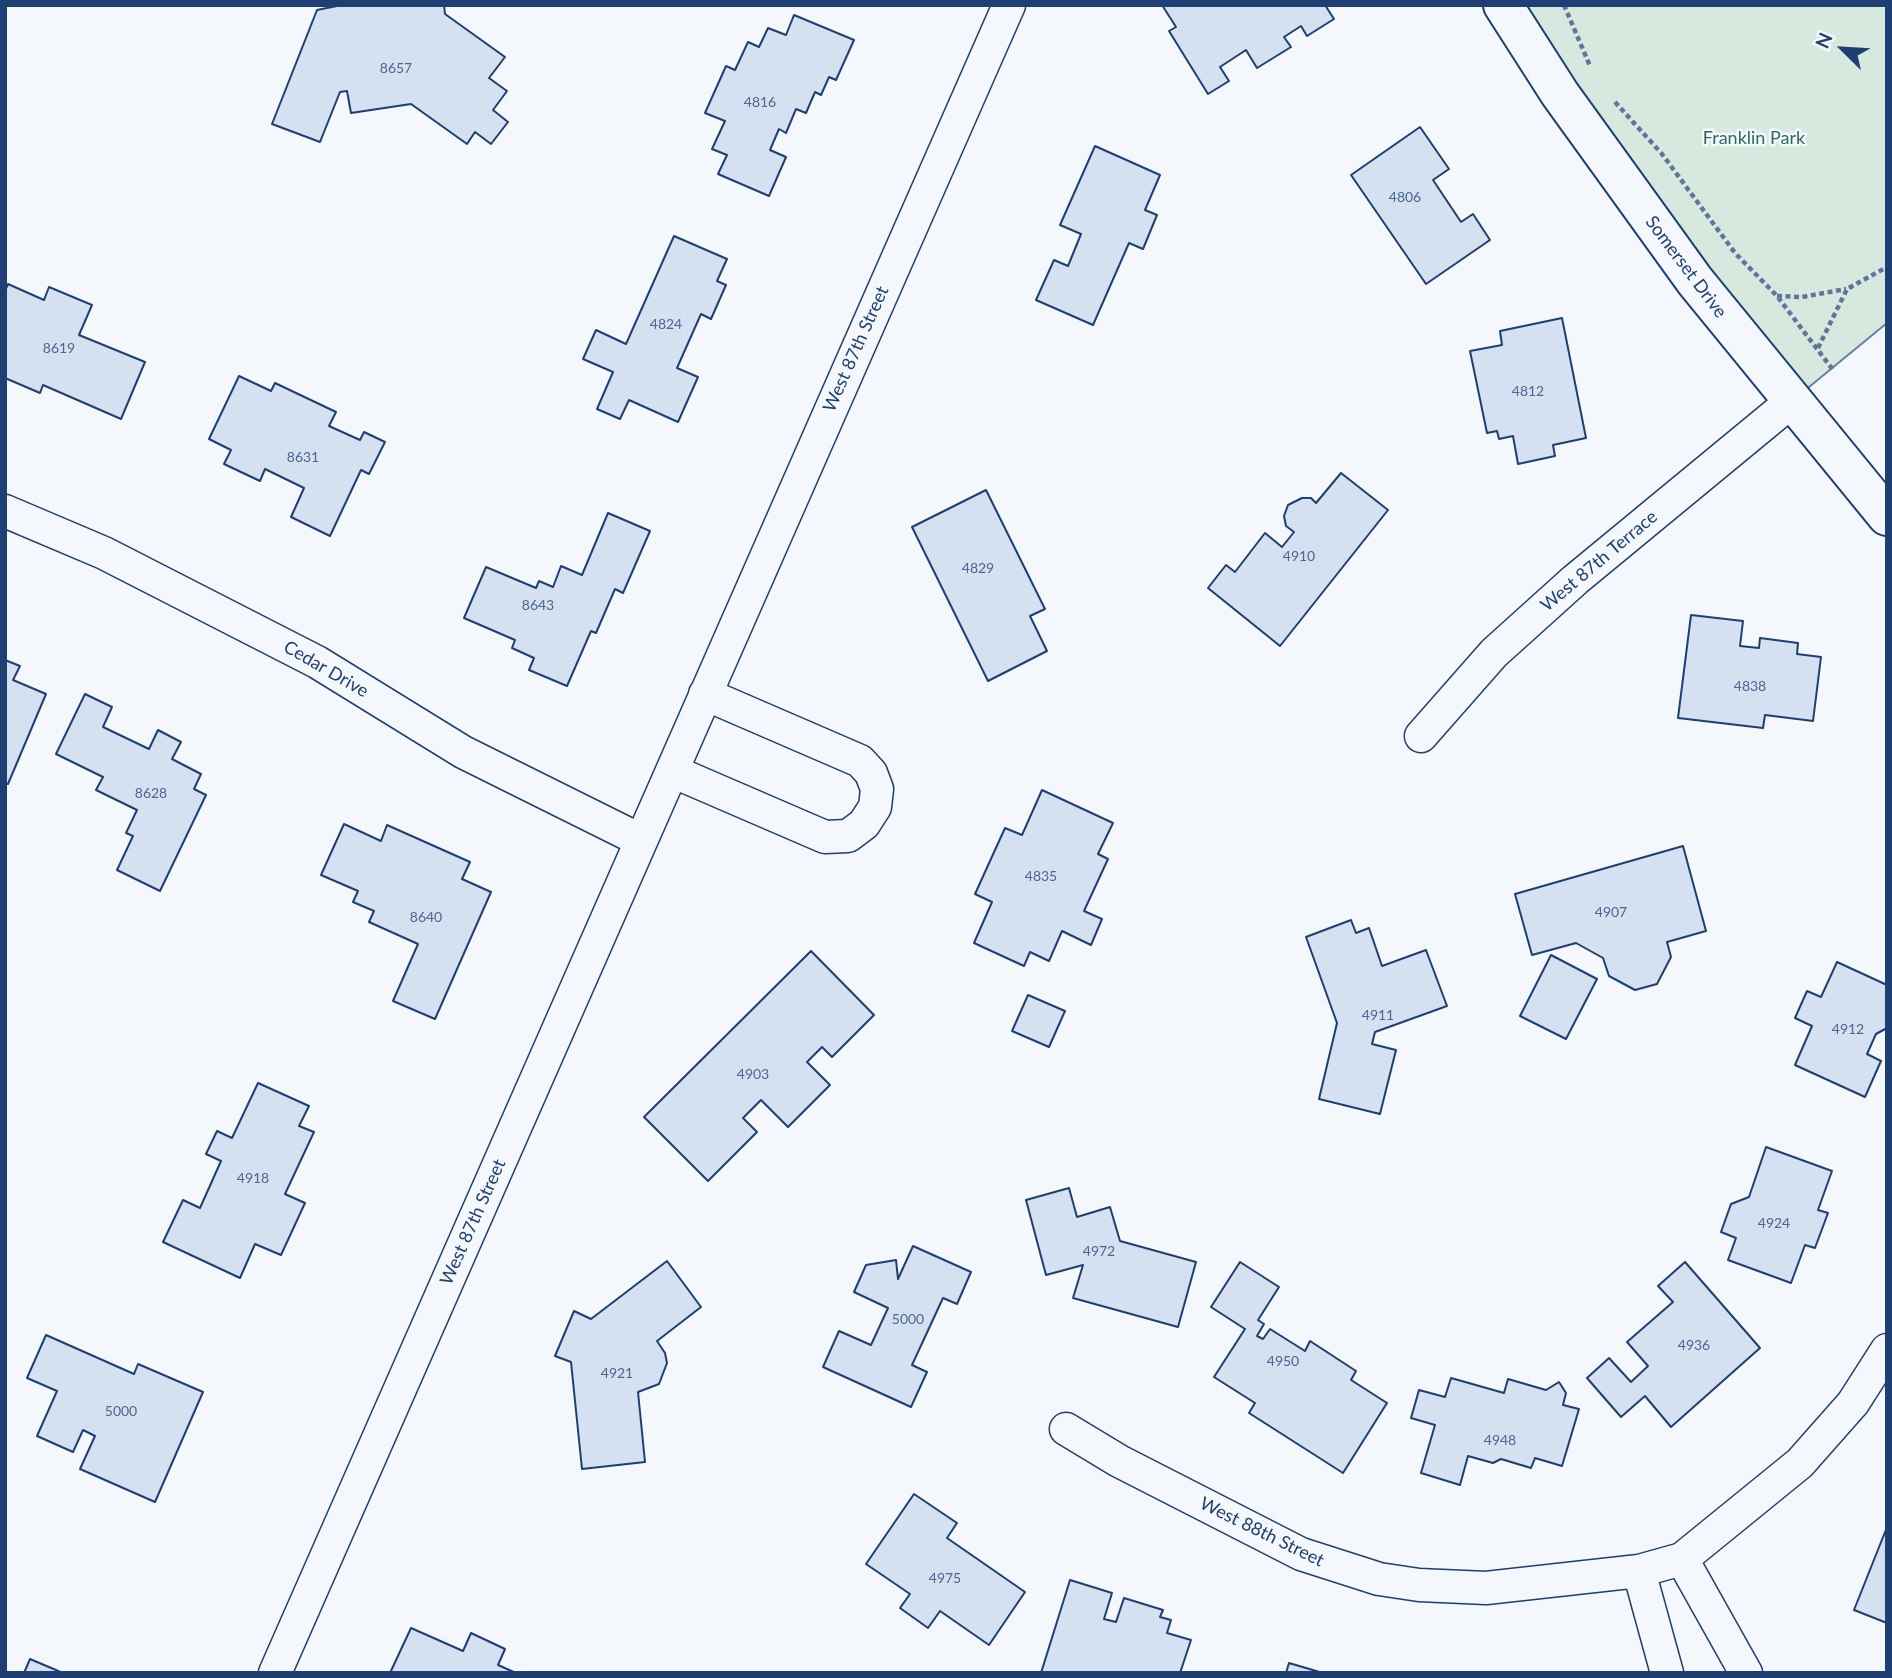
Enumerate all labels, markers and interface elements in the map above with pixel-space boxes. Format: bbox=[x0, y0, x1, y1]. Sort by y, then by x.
north arrow bbox=[1808, 14, 1878, 84]
text: N bbox=[1810, 29, 1837, 52]
house number: 8657 bbox=[380, 60, 412, 76]
house number: 4816 bbox=[744, 94, 776, 110]
park label: Franklin Park bbox=[1703, 127, 1805, 149]
house number: 4806 bbox=[1389, 189, 1421, 205]
street label: Somerset Drive bbox=[1641, 212, 1731, 322]
street label: West 87th Street bbox=[819, 283, 893, 415]
house number: 4824 bbox=[650, 316, 682, 332]
house number: 8619 bbox=[43, 340, 75, 356]
house number: 4812 bbox=[1512, 383, 1544, 399]
house number: 8631 bbox=[287, 449, 319, 465]
street label: West 87th Terrace bbox=[1536, 506, 1662, 616]
house number: 4910 bbox=[1283, 548, 1315, 564]
house number: 4829 bbox=[962, 560, 994, 576]
house number: 8643 bbox=[522, 597, 554, 613]
street label: Cedar Drive bbox=[280, 636, 372, 702]
house number: 4838 bbox=[1734, 678, 1766, 694]
house number: 8628 bbox=[135, 785, 167, 801]
house number: 4835 bbox=[1025, 868, 1057, 884]
house number: 4907 bbox=[1595, 904, 1627, 920]
house number: 8640 bbox=[410, 909, 442, 925]
house number: 4911 bbox=[1362, 1007, 1394, 1023]
house number: 4912 bbox=[1832, 1021, 1864, 1037]
house number: 4903 bbox=[737, 1066, 769, 1082]
street label: West 87th Street bbox=[436, 1156, 510, 1288]
house number: 4918 bbox=[237, 1170, 269, 1186]
house number: 4924 bbox=[1758, 1215, 1790, 1231]
house number: 4972 bbox=[1083, 1243, 1115, 1259]
house number: 5000 bbox=[892, 1311, 924, 1327]
house number: 4936 bbox=[1678, 1337, 1710, 1353]
house number: 4950 bbox=[1267, 1353, 1299, 1369]
house number: 4921 bbox=[601, 1365, 633, 1381]
house number: 5000 bbox=[105, 1403, 137, 1419]
house number: 4948 bbox=[1484, 1432, 1516, 1448]
street label: West 88th Street bbox=[1196, 1493, 1328, 1571]
house number: 4975 bbox=[929, 1570, 961, 1586]

